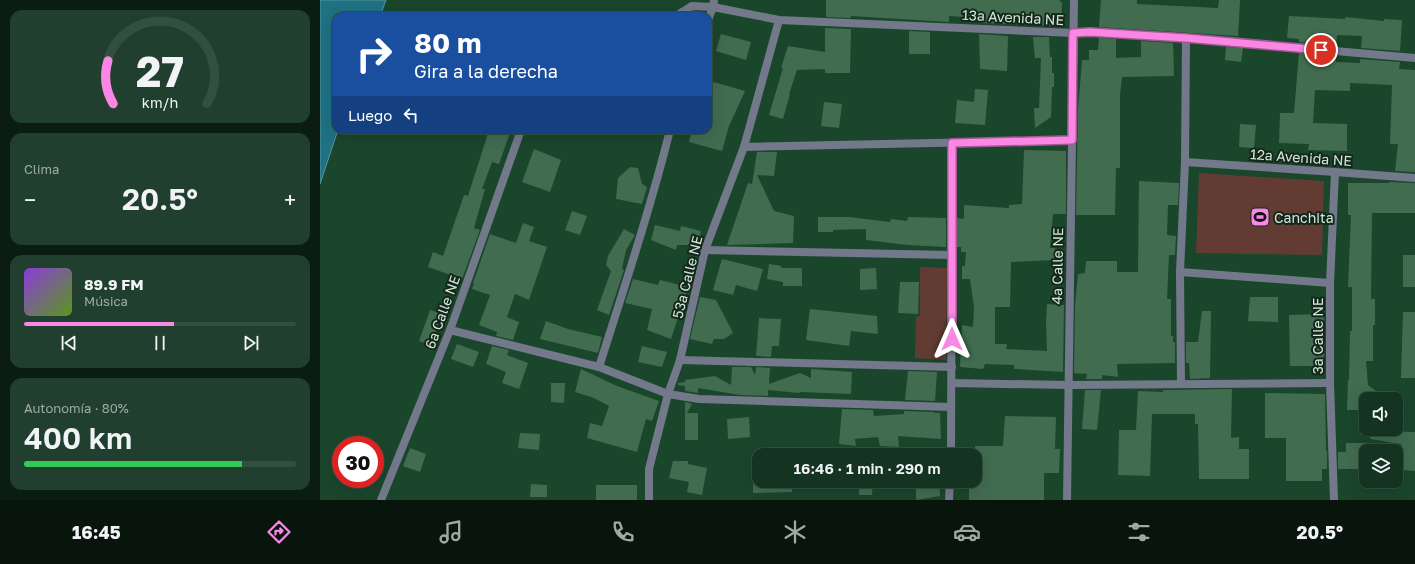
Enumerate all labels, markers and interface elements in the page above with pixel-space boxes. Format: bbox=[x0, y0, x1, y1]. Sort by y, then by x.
street label: 13a Avenida NE bbox=[962, 6, 1064, 28]
text: 80 m bbox=[414, 26, 482, 59]
icon: right bbox=[348, 28, 400, 80]
pin bbox=[1304, 33, 1338, 67]
icon: arrive bbox=[1310, 39, 1332, 61]
text: 27 bbox=[136, 46, 184, 96]
text: Gira a la derecha bbox=[414, 60, 558, 82]
text: km/h bbox=[142, 94, 178, 111]
icon: left bbox=[400, 104, 422, 126]
text: Luego bbox=[348, 106, 392, 124]
street label: 12a Avenida NE bbox=[1249, 145, 1353, 169]
text: Clima bbox=[24, 161, 59, 177]
text: 20.5° bbox=[122, 181, 198, 217]
text: − bbox=[24, 186, 36, 213]
text: + bbox=[284, 186, 296, 213]
sports icon: Canchita bbox=[1249, 206, 1271, 228]
place label: Canchita bbox=[1274, 209, 1334, 226]
street label: 4a Calle NE bbox=[1048, 227, 1066, 305]
street label: 53a Calle NE bbox=[668, 234, 706, 320]
street label: 6a Calle NE bbox=[421, 273, 463, 351]
text: 89.9 FM bbox=[84, 275, 143, 293]
text: Música bbox=[84, 293, 128, 309]
street label: 3a Calle NE bbox=[1309, 298, 1326, 374]
position arrow bbox=[931, 318, 973, 360]
icon: previous bbox=[58, 332, 80, 354]
icon: pause bbox=[149, 332, 171, 354]
icon: next bbox=[240, 332, 262, 354]
map controls bbox=[1359, 392, 1403, 488]
button: sound bbox=[1359, 392, 1403, 436]
text: Autonomía · 80% bbox=[24, 400, 129, 416]
text: 400 km bbox=[24, 420, 132, 456]
speed limit sign: 30 bbox=[332, 436, 384, 488]
button: layers bbox=[1359, 444, 1403, 488]
text: 16:46 · 1 min · 290 m bbox=[793, 459, 941, 477]
icon: directions bbox=[265, 518, 293, 546]
icon: music bbox=[437, 518, 465, 546]
icon: phone bbox=[609, 518, 637, 546]
icon: climate bbox=[781, 518, 809, 546]
icon: car bbox=[953, 518, 981, 546]
icon: filters bbox=[1125, 518, 1153, 546]
text: 16:45 bbox=[72, 521, 121, 543]
text: 20.5° bbox=[1296, 521, 1343, 543]

